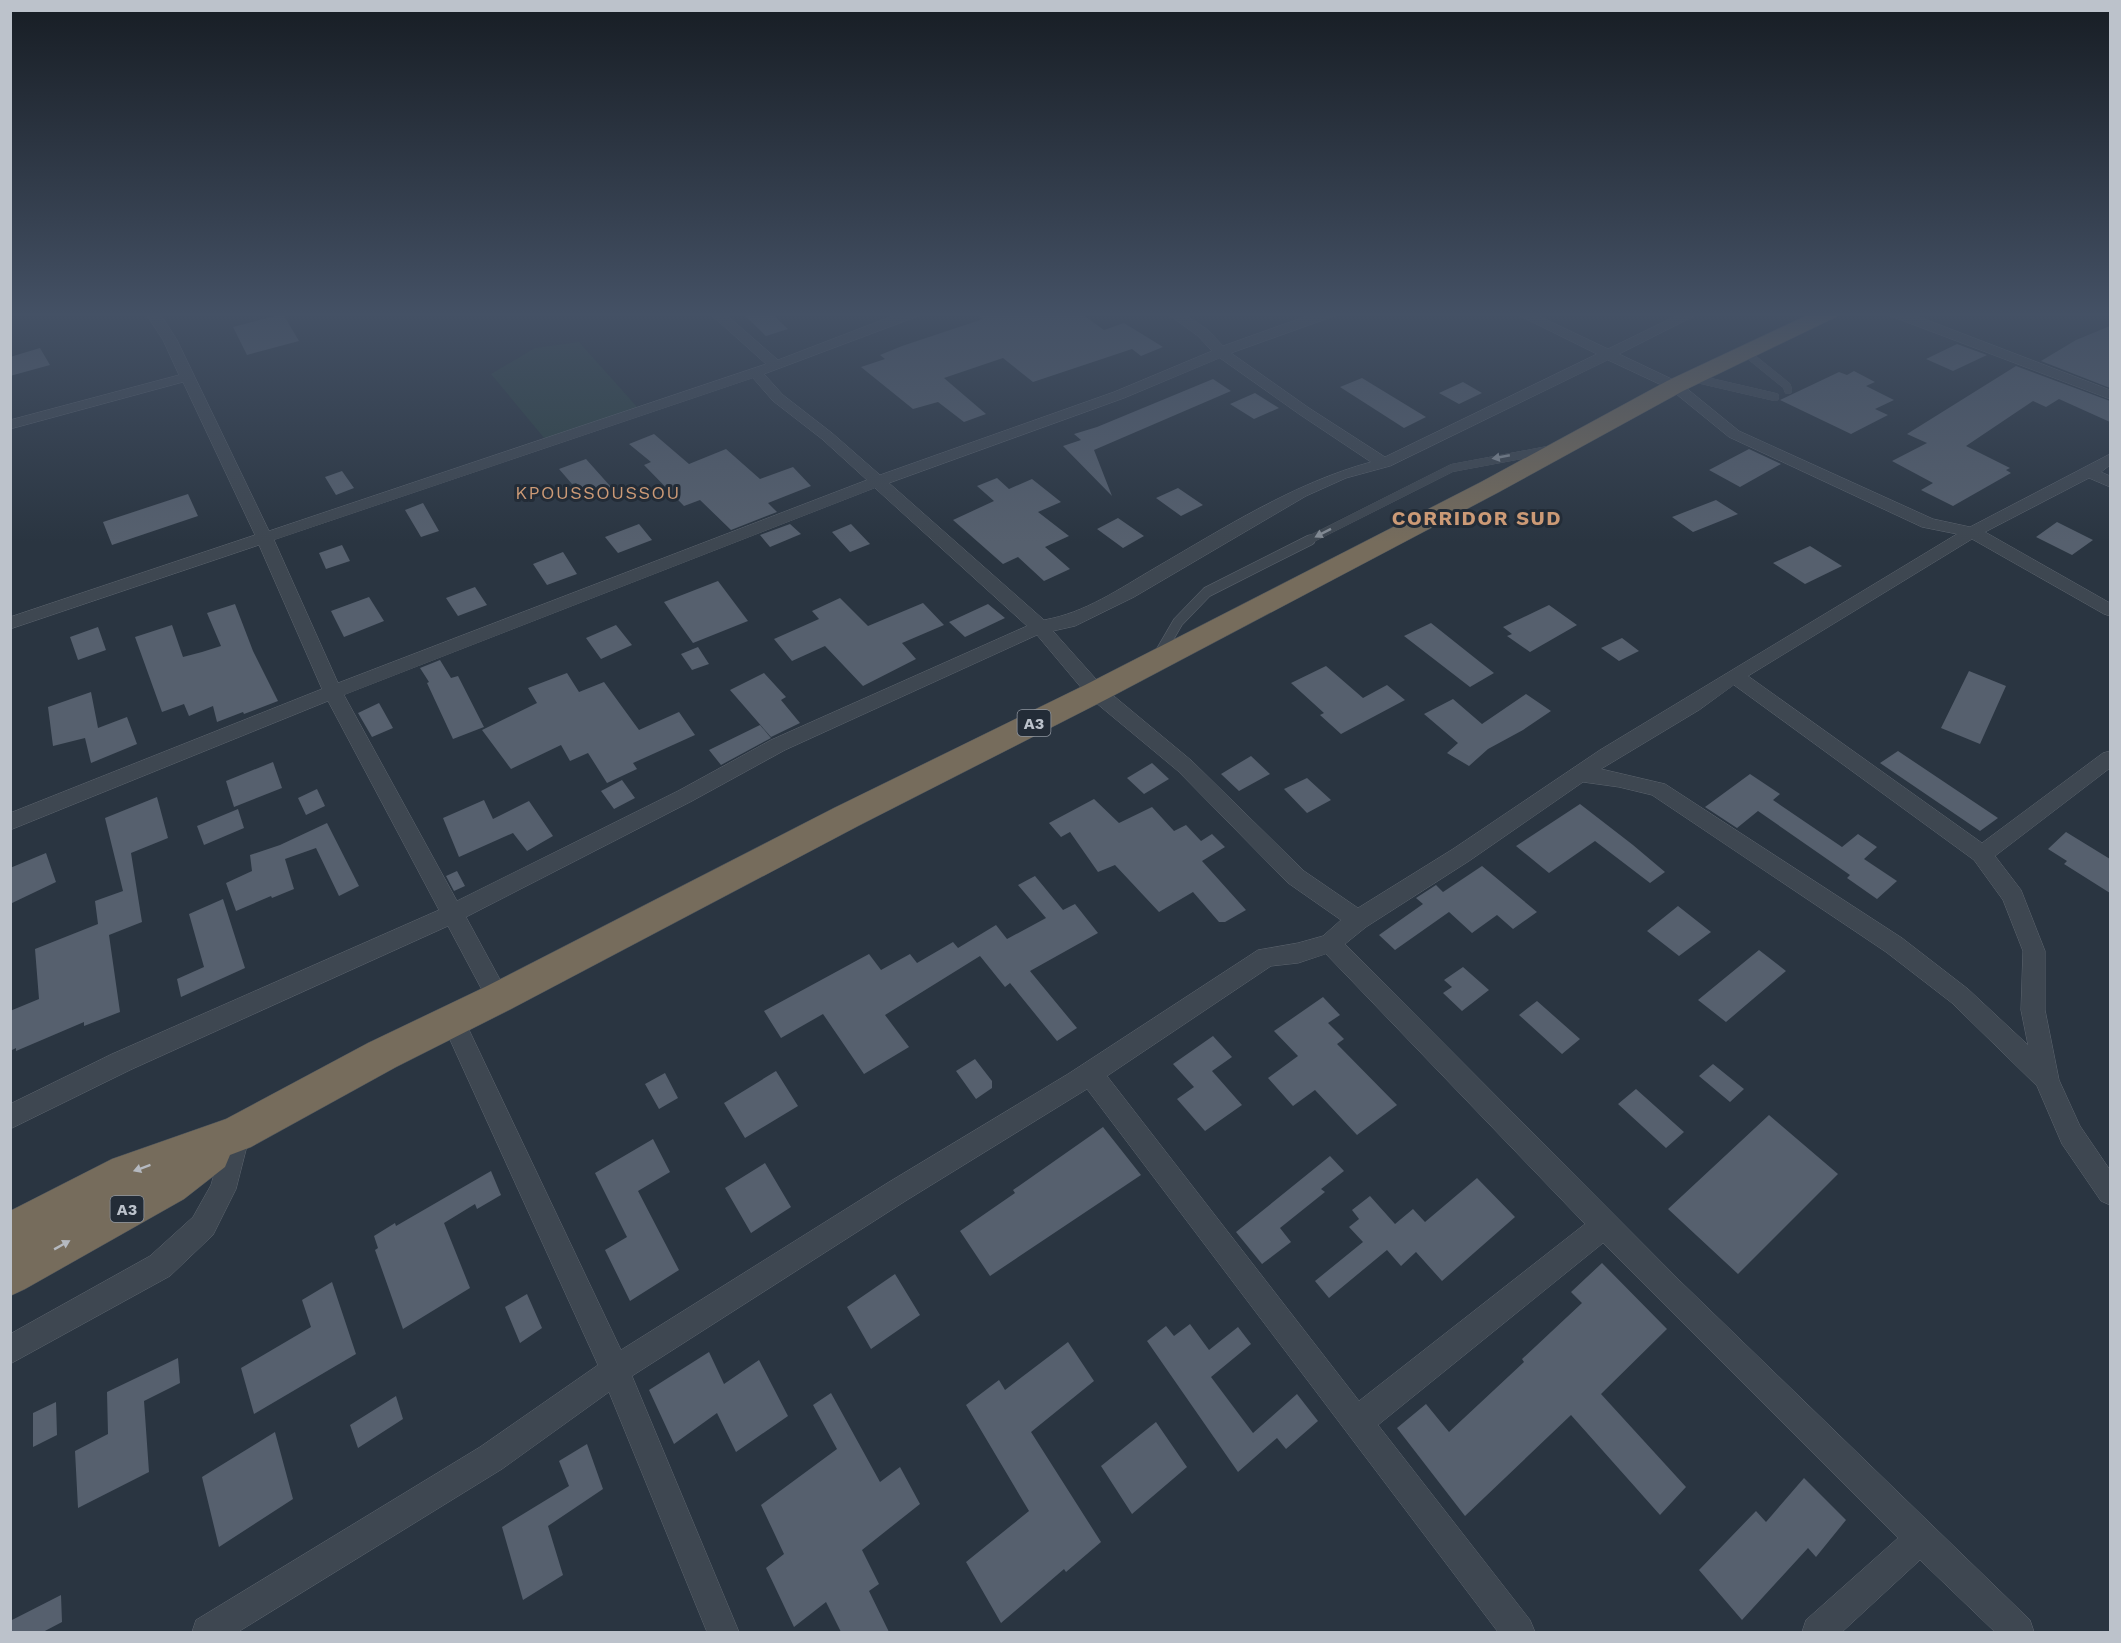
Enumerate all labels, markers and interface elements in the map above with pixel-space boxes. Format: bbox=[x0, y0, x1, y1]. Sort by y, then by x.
one-way arrow bbox=[1491, 453, 1510, 462]
district label: KPOUSSOUSSOU bbox=[515, 482, 681, 503]
district label: CORRIDOR SUD bbox=[1392, 506, 1562, 530]
one-way arrow bbox=[1314, 528, 1331, 538]
road number: A3 bbox=[1018, 710, 1050, 736]
one-way arrow bbox=[133, 1163, 151, 1173]
road number: A3 bbox=[110, 1196, 144, 1222]
one-way arrow bbox=[53, 1240, 70, 1250]

